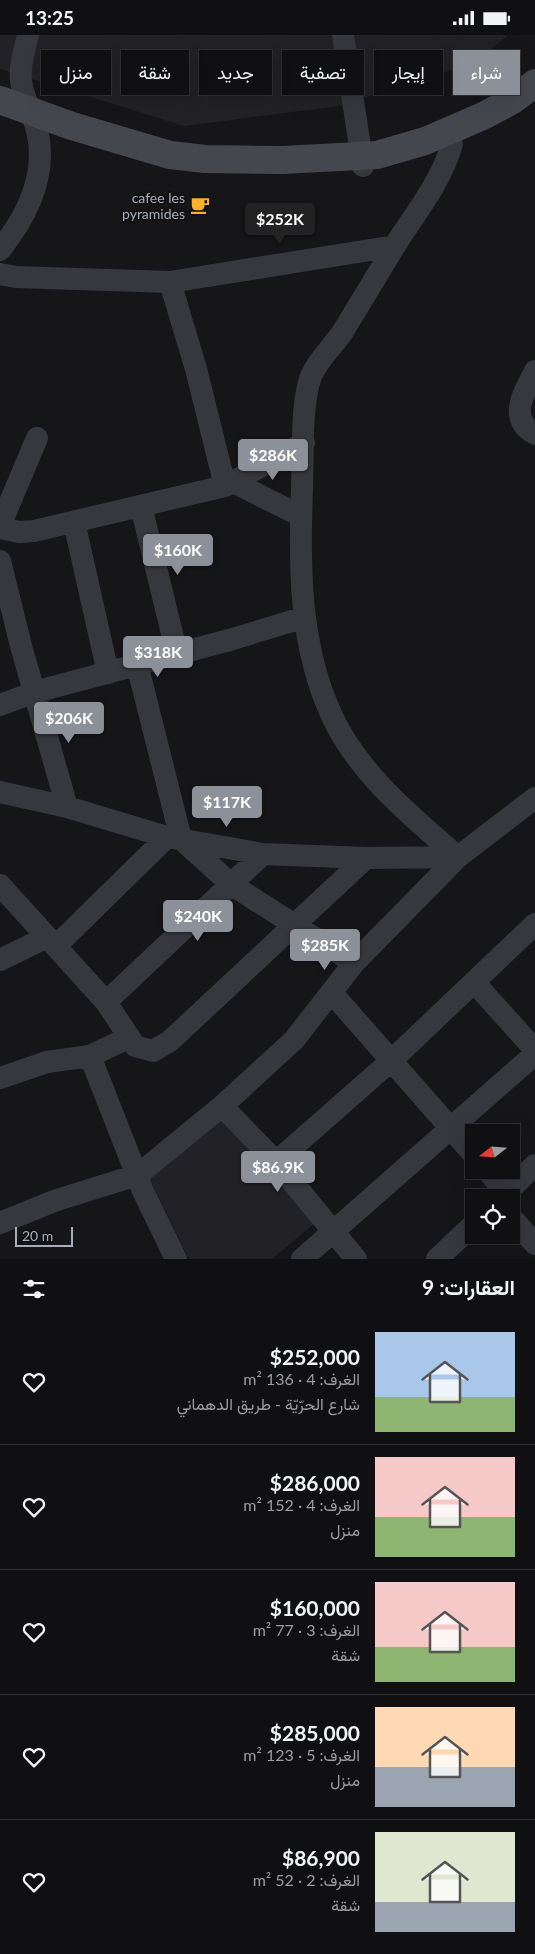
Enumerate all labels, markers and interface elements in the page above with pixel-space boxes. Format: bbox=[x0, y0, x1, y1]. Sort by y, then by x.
text: 13:25 bbox=[25, 6, 74, 29]
chip: منزل bbox=[41, 50, 111, 95]
chip: شقة bbox=[121, 50, 189, 95]
chip: جديد bbox=[199, 50, 272, 95]
chip: تصفية bbox=[282, 50, 364, 95]
chip: إيجار bbox=[374, 50, 443, 95]
chip: شراء bbox=[453, 50, 520, 95]
place label: cafee les pyramides bbox=[122, 189, 185, 222]
cafe icon: cafee les pyramides bbox=[189, 194, 211, 216]
pin: $252K bbox=[245, 203, 315, 245]
text: $252K bbox=[256, 209, 304, 228]
pin: $286K bbox=[238, 439, 308, 481]
text: $286K bbox=[249, 445, 297, 464]
pin: $160K bbox=[143, 533, 213, 576]
text: $160K bbox=[154, 540, 202, 559]
pin: $318K bbox=[123, 635, 193, 678]
text: $318K bbox=[134, 642, 182, 661]
pin: $206K bbox=[34, 701, 104, 744]
text: $206K bbox=[45, 708, 93, 727]
pin: $117K bbox=[192, 785, 262, 828]
text: $117K bbox=[203, 792, 251, 811]
pin: $240K bbox=[163, 899, 233, 942]
text: $240K bbox=[174, 906, 222, 925]
pin: $285K bbox=[290, 929, 360, 971]
text: $285K bbox=[301, 935, 349, 954]
north arrow bbox=[465, 1124, 520, 1179]
map controls bbox=[465, 1124, 520, 1244]
pin: $86.9K bbox=[237, 1151, 319, 1193]
text: $86.9K bbox=[252, 1157, 304, 1176]
button: locate bbox=[465, 1189, 520, 1244]
scale bar bbox=[15, 1224, 72, 1247]
text: 20 m bbox=[22, 1227, 53, 1244]
text: العقارات: 9 bbox=[422, 1274, 515, 1299]
icon: filters bbox=[20, 1275, 48, 1303]
text: $252,000 bbox=[270, 1344, 360, 1369]
icon: home bbox=[415, 1352, 475, 1412]
icon: heart bbox=[20, 1368, 48, 1396]
text: الغرف: 4 · 136 m² bbox=[243, 1369, 360, 1388]
text: شارع الحرّيّة - طريق الدهماني bbox=[177, 1394, 360, 1413]
text: $286,000 bbox=[270, 1470, 360, 1495]
icon: home bbox=[415, 1477, 475, 1537]
icon: heart bbox=[20, 1493, 48, 1521]
text: الغرف: 4 · 152 m² bbox=[243, 1495, 360, 1514]
text: منزل bbox=[330, 1520, 360, 1539]
text: $160,000 bbox=[270, 1595, 360, 1620]
icon: home bbox=[415, 1602, 475, 1662]
icon: heart bbox=[20, 1618, 48, 1646]
text: الغرف: 3 · 77 m² bbox=[253, 1620, 360, 1639]
text: شقة bbox=[331, 1645, 360, 1664]
text: $285,000 bbox=[270, 1720, 360, 1745]
icon: home bbox=[415, 1727, 475, 1787]
icon: heart bbox=[20, 1743, 48, 1771]
text: الغرف: 5 · 123 m² bbox=[243, 1745, 360, 1764]
text: منزل bbox=[330, 1770, 360, 1789]
text: $86,900 bbox=[282, 1845, 360, 1870]
icon: home bbox=[415, 1852, 475, 1912]
icon: heart bbox=[20, 1868, 48, 1896]
text: الغرف: 2 · 52 m² bbox=[253, 1870, 360, 1889]
text: شقة bbox=[331, 1895, 360, 1914]

